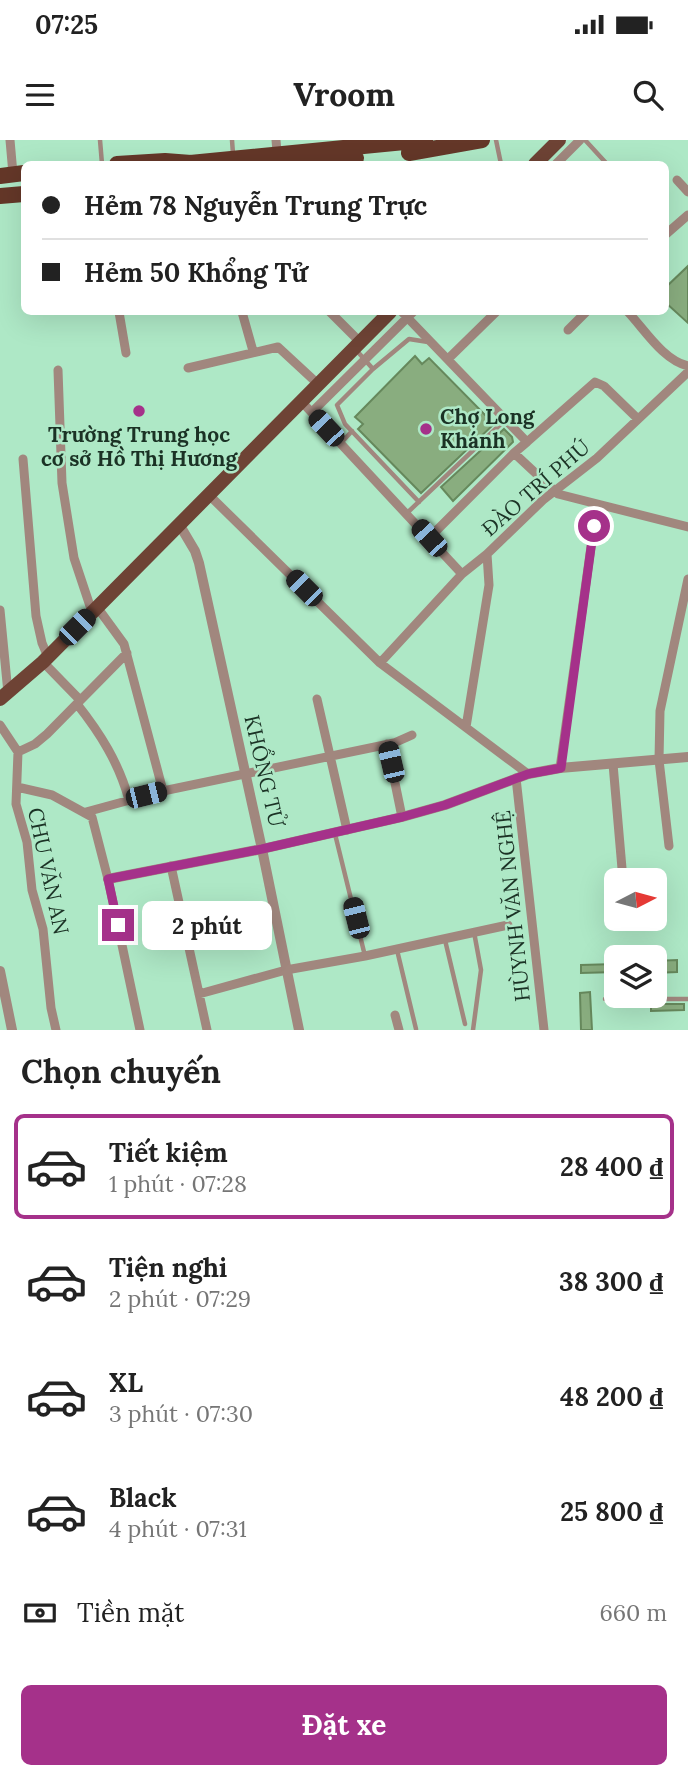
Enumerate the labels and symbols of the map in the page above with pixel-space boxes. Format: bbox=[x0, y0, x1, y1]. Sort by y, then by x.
marker: Trường Trung học cơ sở Hồ Thị Hương bbox=[131, 403, 147, 419]
place label: Chợ Long Khánh bbox=[440, 403, 536, 454]
car bbox=[304, 405, 349, 451]
place label: Trường Trung học cơ sở Hồ Thị Hương bbox=[41, 421, 238, 472]
marker: Chợ Long Khánh bbox=[418, 421, 434, 437]
street label: ĐÀO TRÍ PHÚ bbox=[476, 433, 595, 542]
route start bbox=[578, 510, 610, 542]
car bbox=[408, 515, 451, 561]
car bbox=[282, 566, 327, 610]
car bbox=[55, 605, 100, 649]
street label: KHỔNG TỬ bbox=[239, 712, 292, 831]
car bbox=[377, 739, 406, 785]
car bbox=[124, 780, 169, 810]
street label: CHU VĂN AN bbox=[22, 805, 75, 937]
street label: HÙYNH VĂN NGHỆ bbox=[489, 809, 536, 1003]
north arrow bbox=[604, 868, 667, 931]
car bbox=[341, 895, 372, 941]
callout: 2 phút bbox=[142, 900, 272, 950]
route end bbox=[102, 909, 134, 941]

